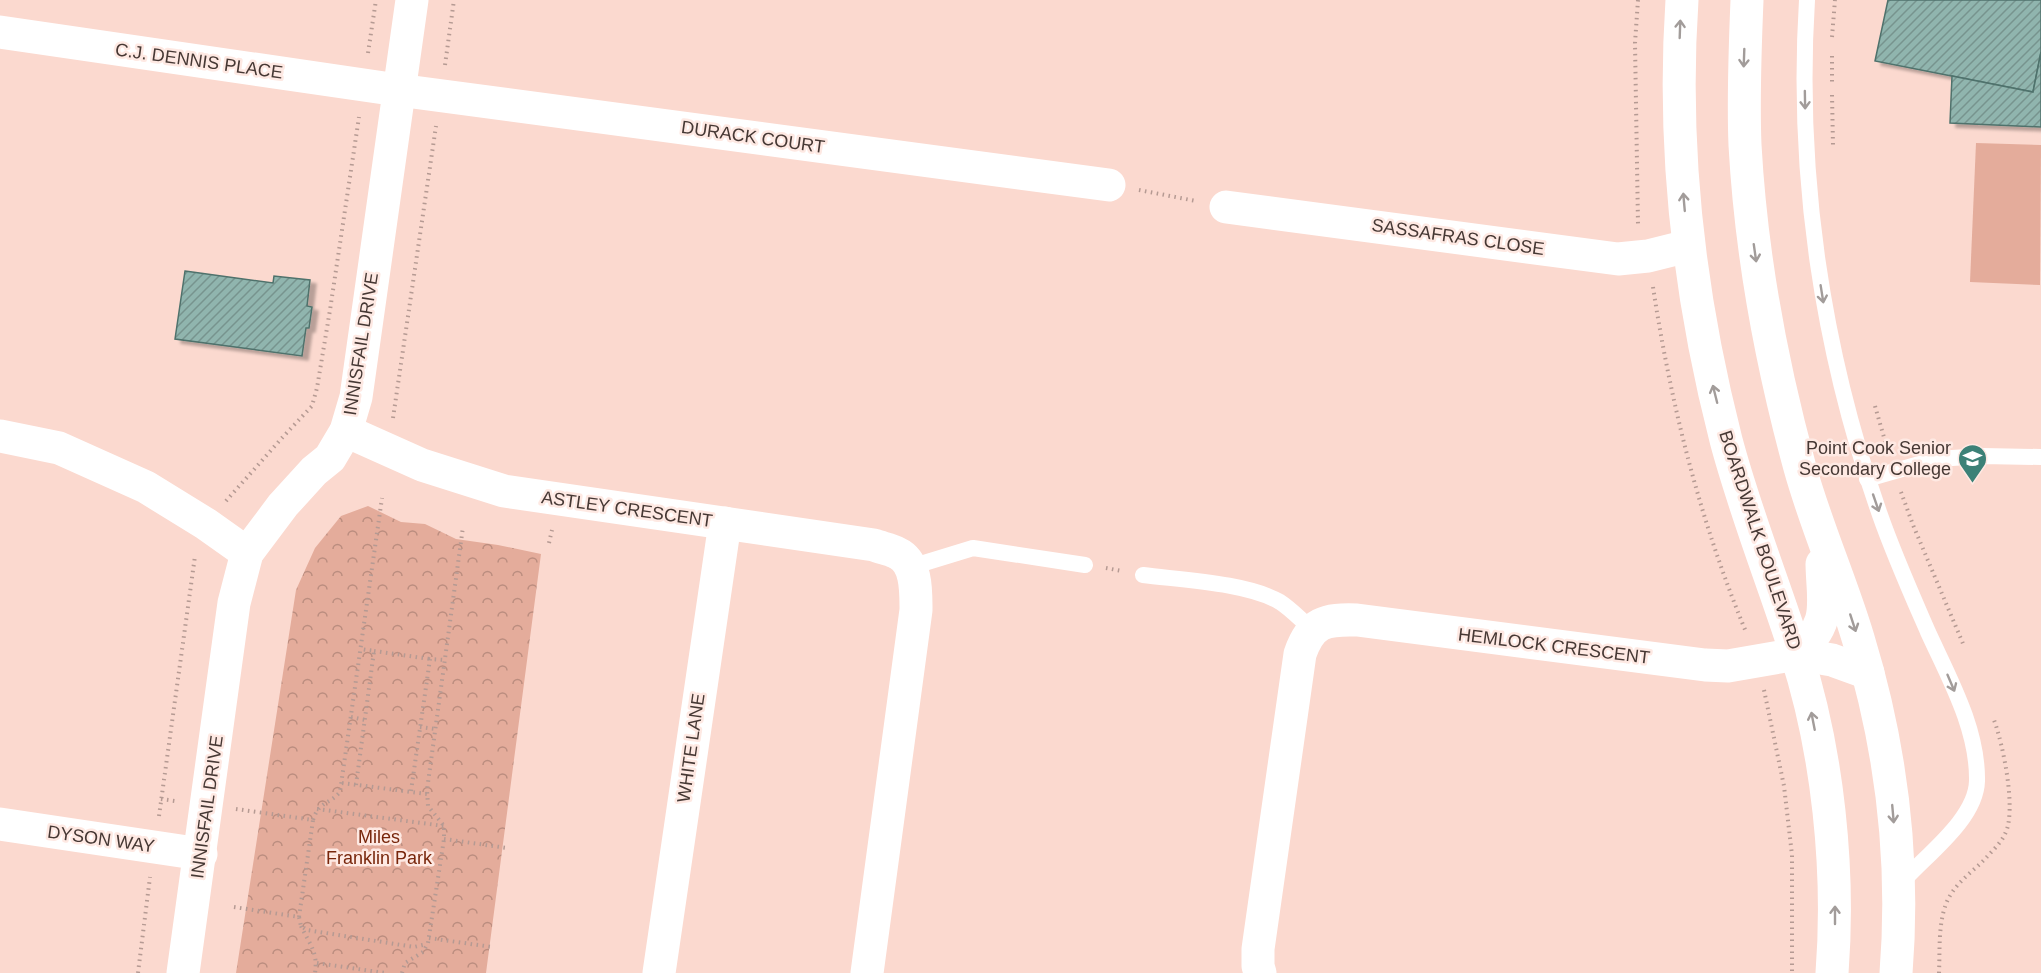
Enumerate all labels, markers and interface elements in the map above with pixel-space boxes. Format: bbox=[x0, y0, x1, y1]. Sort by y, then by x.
one-way arrow bbox=[1674, 20, 1686, 39]
street label: C.J. DENNIS PLACE bbox=[114, 39, 284, 83]
one-way arrow bbox=[1739, 48, 1750, 68]
one-way arrow bbox=[1799, 90, 1811, 110]
street label: DURACK COURT bbox=[680, 117, 826, 157]
one-way arrow bbox=[1679, 192, 1690, 212]
street label: SASSAFRAS CLOSE bbox=[1370, 215, 1546, 259]
one-way arrow bbox=[1749, 243, 1760, 262]
street label: INNISFAIL DRIVE bbox=[340, 271, 382, 417]
one-way arrow bbox=[1817, 284, 1828, 304]
one-way arrow bbox=[1708, 385, 1720, 404]
street label: BOARDWALK BOULEVARD bbox=[1715, 428, 1805, 652]
place label: Point Cook Senior Secondary College bbox=[1799, 438, 1951, 479]
school or university icon: Point Cook Senior Secondary College bbox=[1956, 442, 1988, 484]
street label: ASTLEY CRESCENT bbox=[540, 487, 714, 531]
one-way arrow bbox=[1872, 493, 1883, 512]
one-way arrow bbox=[1848, 613, 1859, 632]
street label: HEMLOCK CRESCENT bbox=[1457, 624, 1651, 668]
one-way arrow bbox=[1946, 674, 1957, 692]
street label: WHITE LANE bbox=[673, 692, 709, 804]
one-way arrow bbox=[1807, 712, 1818, 731]
street label: INNISFAIL DRIVE bbox=[187, 734, 227, 880]
one-way arrow bbox=[1888, 803, 1899, 823]
street label: DYSON WAY bbox=[46, 822, 156, 856]
park label: Miles Franklin Park bbox=[326, 827, 433, 868]
one-way arrow bbox=[1829, 905, 1841, 925]

